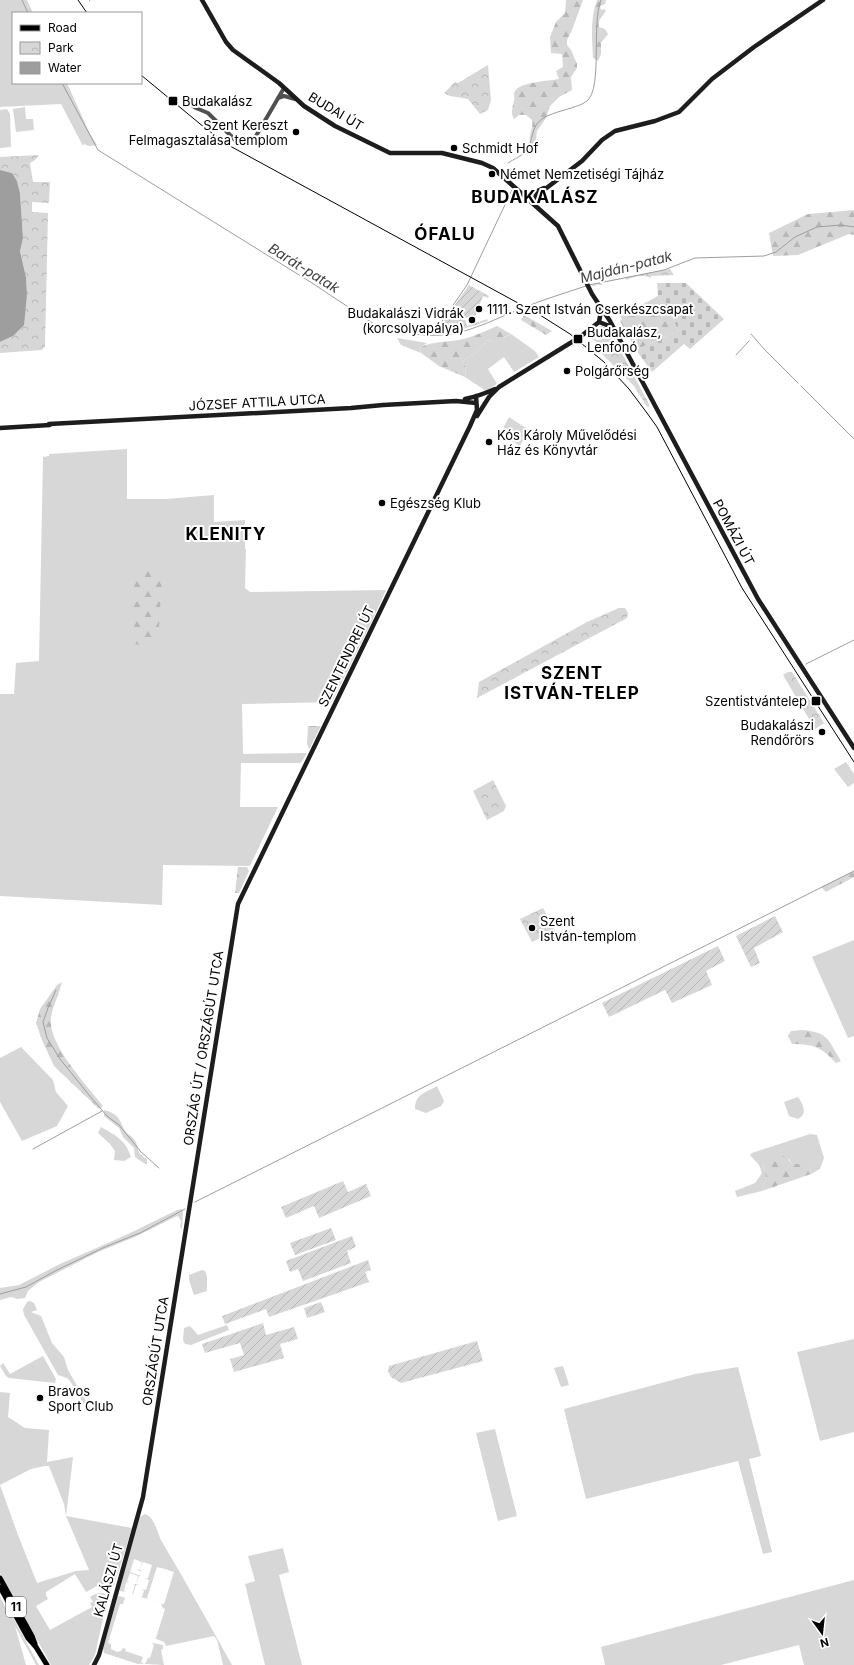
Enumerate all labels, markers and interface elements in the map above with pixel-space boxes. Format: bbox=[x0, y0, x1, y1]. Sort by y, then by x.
legend bbox=[12, 12, 142, 84]
text: Road bbox=[48, 20, 77, 35]
text: Park bbox=[48, 40, 74, 55]
text: Water bbox=[48, 60, 82, 75]
street label: BUDAI ÚT bbox=[306, 88, 366, 134]
place label: Budakalász bbox=[182, 93, 252, 109]
marker: Budakalász bbox=[167, 95, 179, 107]
place label: Szent Kereszt Felmagasztalása templom bbox=[129, 117, 288, 148]
marker: Szent Kereszt Felmagasztalása templom bbox=[291, 127, 301, 137]
place label: Schmidt Hof bbox=[462, 140, 539, 156]
marker: Schmidt Hof bbox=[449, 143, 459, 153]
place label: Német Nemzetiségi Tájház bbox=[500, 166, 664, 182]
marker: Német Nemzetiségi Tájház bbox=[487, 169, 497, 179]
district label: BUDAKALÁSZ bbox=[471, 186, 599, 207]
district label: ÓFALU bbox=[414, 223, 476, 244]
water label: Barát-patak bbox=[266, 239, 343, 296]
water label: Majdán-patak bbox=[578, 247, 674, 286]
place label: 1111. Szent István Cserkészcsapat bbox=[487, 301, 693, 317]
marker: 1111. Szent István Cserkészcsapat bbox=[474, 304, 484, 314]
place label: Budakalászi Vidrák (korcsolyapálya) bbox=[347, 305, 464, 336]
marker: Budakalászi Vidrák (korcsolyapálya) bbox=[467, 315, 477, 325]
place label: Budakalász, Lenfonó bbox=[587, 324, 661, 355]
marker: Budakalász, Lenfonó bbox=[572, 333, 584, 345]
place label: Polgárőrség bbox=[575, 363, 649, 379]
marker: Polgárőrség bbox=[562, 366, 572, 376]
street label: JÓZSEF ATTILA UTCA bbox=[188, 390, 326, 414]
place label: Kós Károly Művelődési Ház és Könyvtár bbox=[497, 427, 637, 458]
marker: Kós Károly Művelődési Ház és Könyvtár bbox=[484, 437, 494, 447]
place label: Egészség Klub bbox=[390, 495, 481, 511]
street label: POMÁZI ÚT bbox=[710, 496, 758, 568]
marker: Egészség Klub bbox=[377, 498, 387, 508]
district label: KLENITY bbox=[186, 524, 266, 544]
street label: SZENTENDREI ÚT bbox=[315, 603, 377, 709]
district label: SZENT ISTVÁN-TELEP bbox=[504, 663, 640, 703]
place label: Szentistvántelep bbox=[705, 693, 807, 709]
marker: Szentistvántelep bbox=[810, 695, 822, 707]
place label: Budakalászi Rendőrörs bbox=[740, 717, 814, 748]
marker: Budakalászi Rendőrörs bbox=[817, 727, 827, 737]
place label: Szent István-templom bbox=[540, 913, 636, 944]
marker: Szent István-templom bbox=[527, 923, 537, 933]
street label: ORSZÁG ÚT / ORSZÁGÚT UTCA bbox=[180, 949, 226, 1147]
street label: ORSZÁGÚT UTCA bbox=[138, 1295, 172, 1407]
place label: Bravos Sport Club bbox=[48, 1383, 113, 1414]
marker: Bravos Sport Club bbox=[35, 1393, 45, 1403]
street label: KALÁSZI ÚT bbox=[90, 1541, 126, 1619]
road number: 11 bbox=[6, 1597, 26, 1617]
north arrow bbox=[802, 1613, 842, 1653]
text: N bbox=[819, 1635, 830, 1651]

